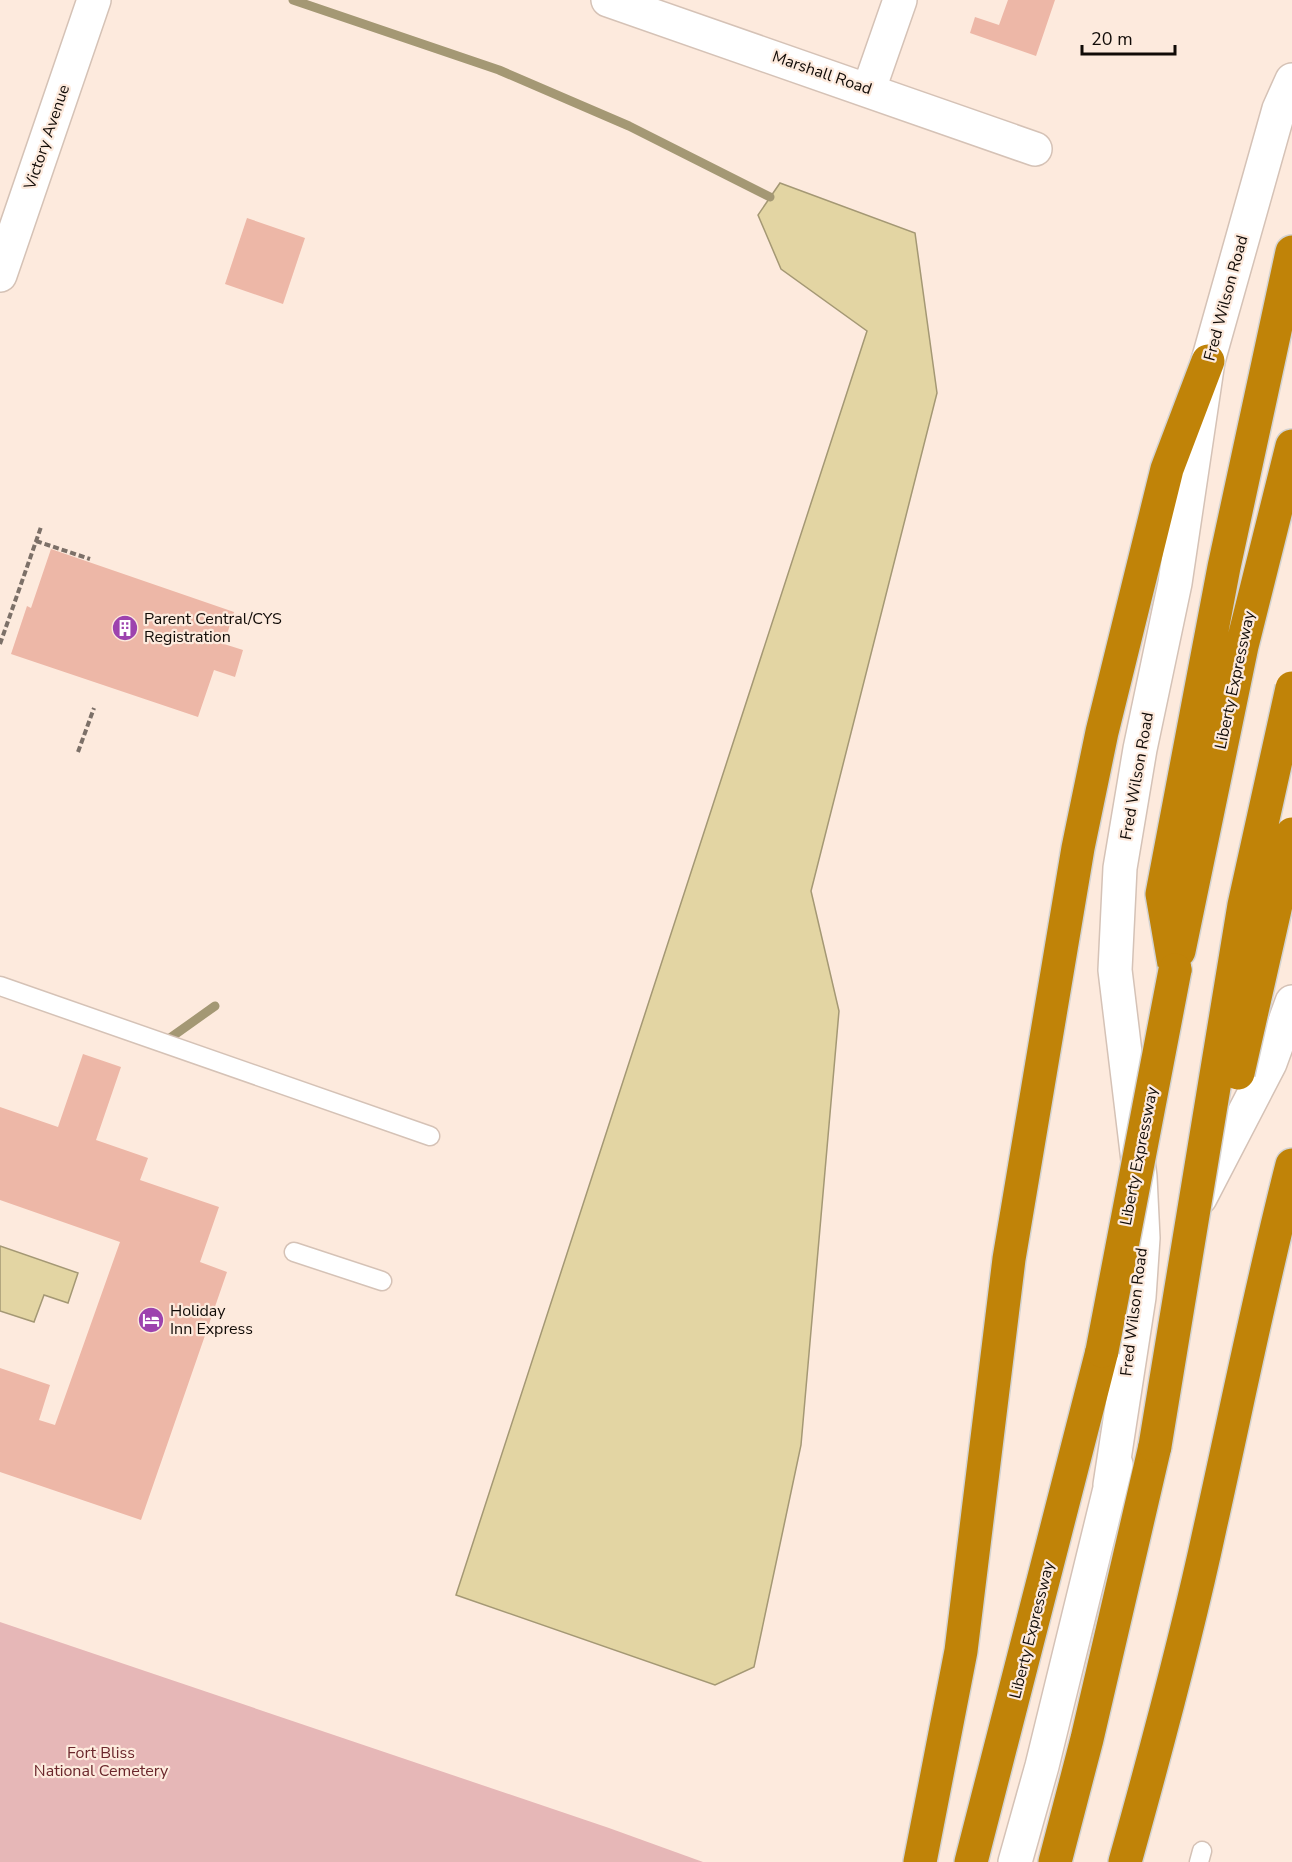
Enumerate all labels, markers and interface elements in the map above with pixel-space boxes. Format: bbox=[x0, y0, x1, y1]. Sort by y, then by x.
scale bar bbox=[1082, 18, 1175, 56]
text: 20 m bbox=[1091, 27, 1133, 51]
street label: Marshall Road bbox=[769, 46, 875, 100]
street label: Victory Avenue bbox=[18, 82, 75, 193]
street label: Fred Wilson Road bbox=[1199, 233, 1253, 363]
place label: Parent Central/CYS Registration bbox=[144, 608, 282, 648]
street label: Liberty Expressway bbox=[1210, 608, 1261, 751]
building icon: Parent Central/CYS Registration bbox=[110, 613, 140, 643]
street label: Fred Wilson Road bbox=[1115, 710, 1159, 842]
street label: Liberty Expressway bbox=[1115, 1084, 1163, 1227]
street label: Fred Wilson Road bbox=[1115, 1247, 1153, 1377]
place label: Holiday Inn Express bbox=[170, 1300, 253, 1340]
hotel icon: Holiday Inn Express bbox=[136, 1305, 166, 1335]
street label: Liberty Expressway bbox=[1004, 1558, 1060, 1701]
park label: Fort Bliss National Cemetery bbox=[34, 1742, 169, 1782]

